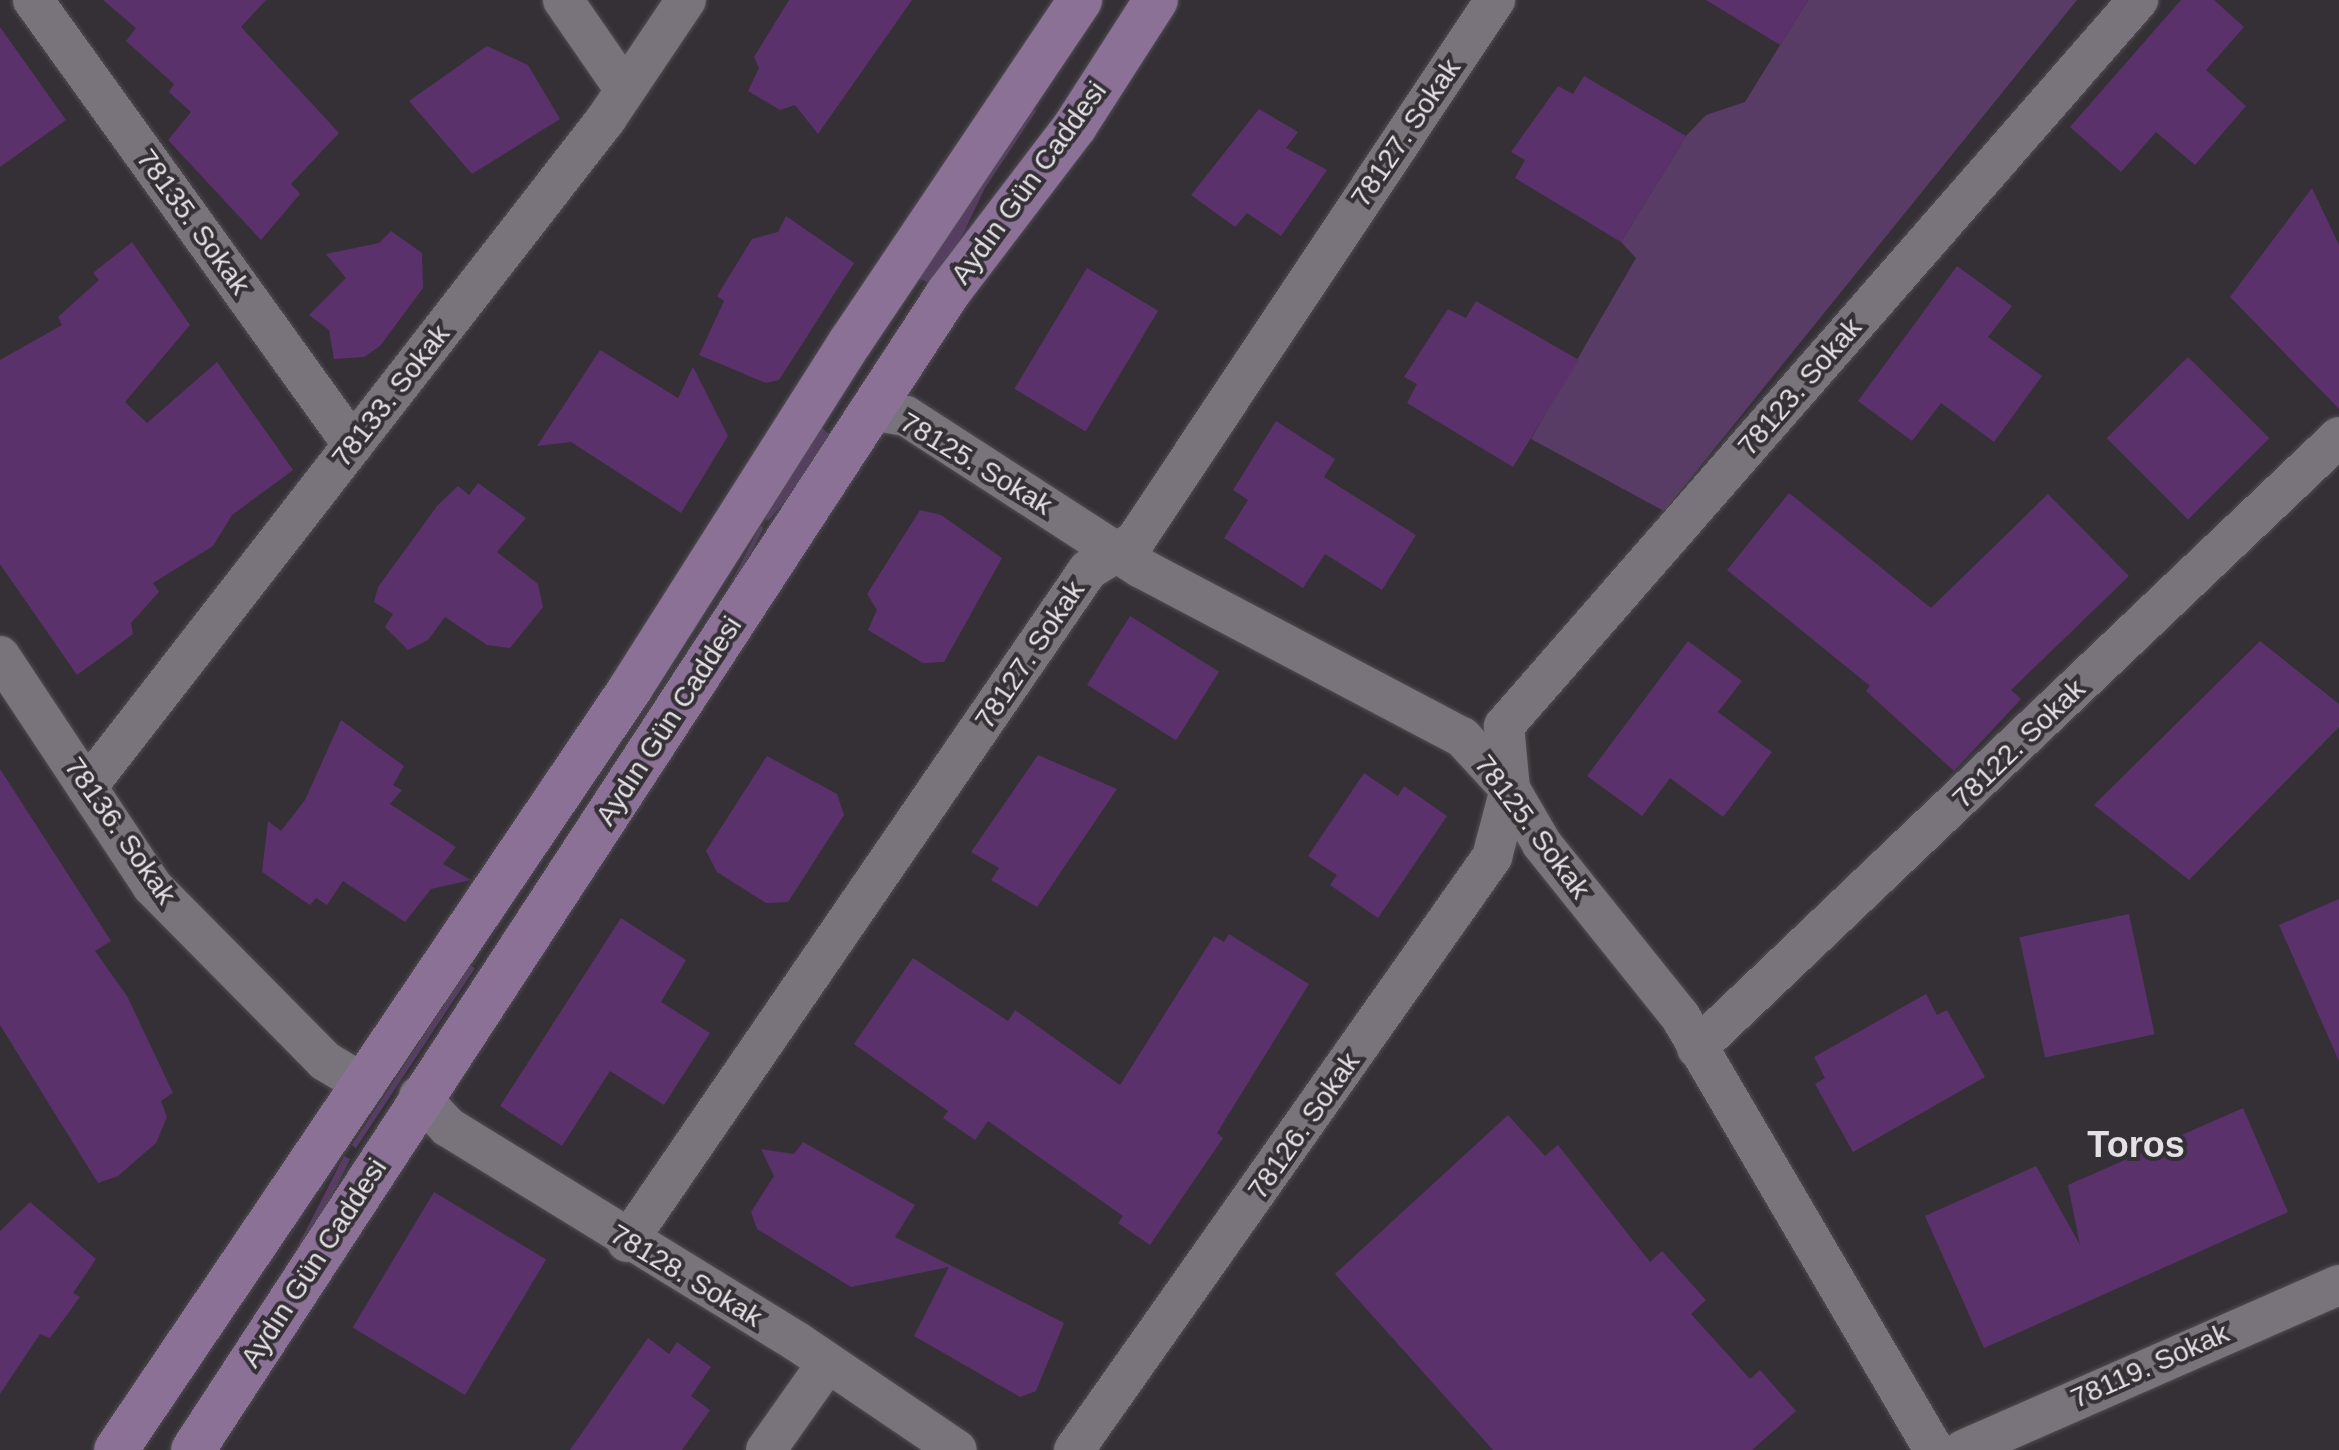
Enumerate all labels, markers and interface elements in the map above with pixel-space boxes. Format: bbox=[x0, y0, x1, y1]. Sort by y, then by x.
street label: 78127. Sokak bbox=[1344, 53, 1468, 213]
street label: Aydın Gün Caddesi bbox=[944, 75, 1114, 291]
street label: 78135. Sokak bbox=[129, 143, 257, 301]
street label: 78123. Sokak bbox=[1731, 311, 1869, 463]
street label: 78133. Sokak bbox=[325, 318, 457, 474]
street label: 78125. Sokak bbox=[894, 406, 1058, 522]
street label: 78127. Sokak bbox=[968, 575, 1092, 735]
street label: Aydın Gün Caddesi bbox=[589, 610, 749, 832]
street label: 78122. Sokak bbox=[1946, 672, 2092, 816]
street label: 78125. Sokak bbox=[1467, 749, 1597, 905]
street label: 78136. Sokak bbox=[57, 751, 183, 911]
street label: 78126. Sokak bbox=[1241, 1046, 1367, 1206]
district label: Toros bbox=[2087, 1123, 2185, 1167]
street label: Aydın Gün Caddesi bbox=[234, 1152, 394, 1374]
street label: 78128. Sokak bbox=[604, 1218, 768, 1334]
street label: 78119. Sokak bbox=[2066, 1316, 2234, 1416]

